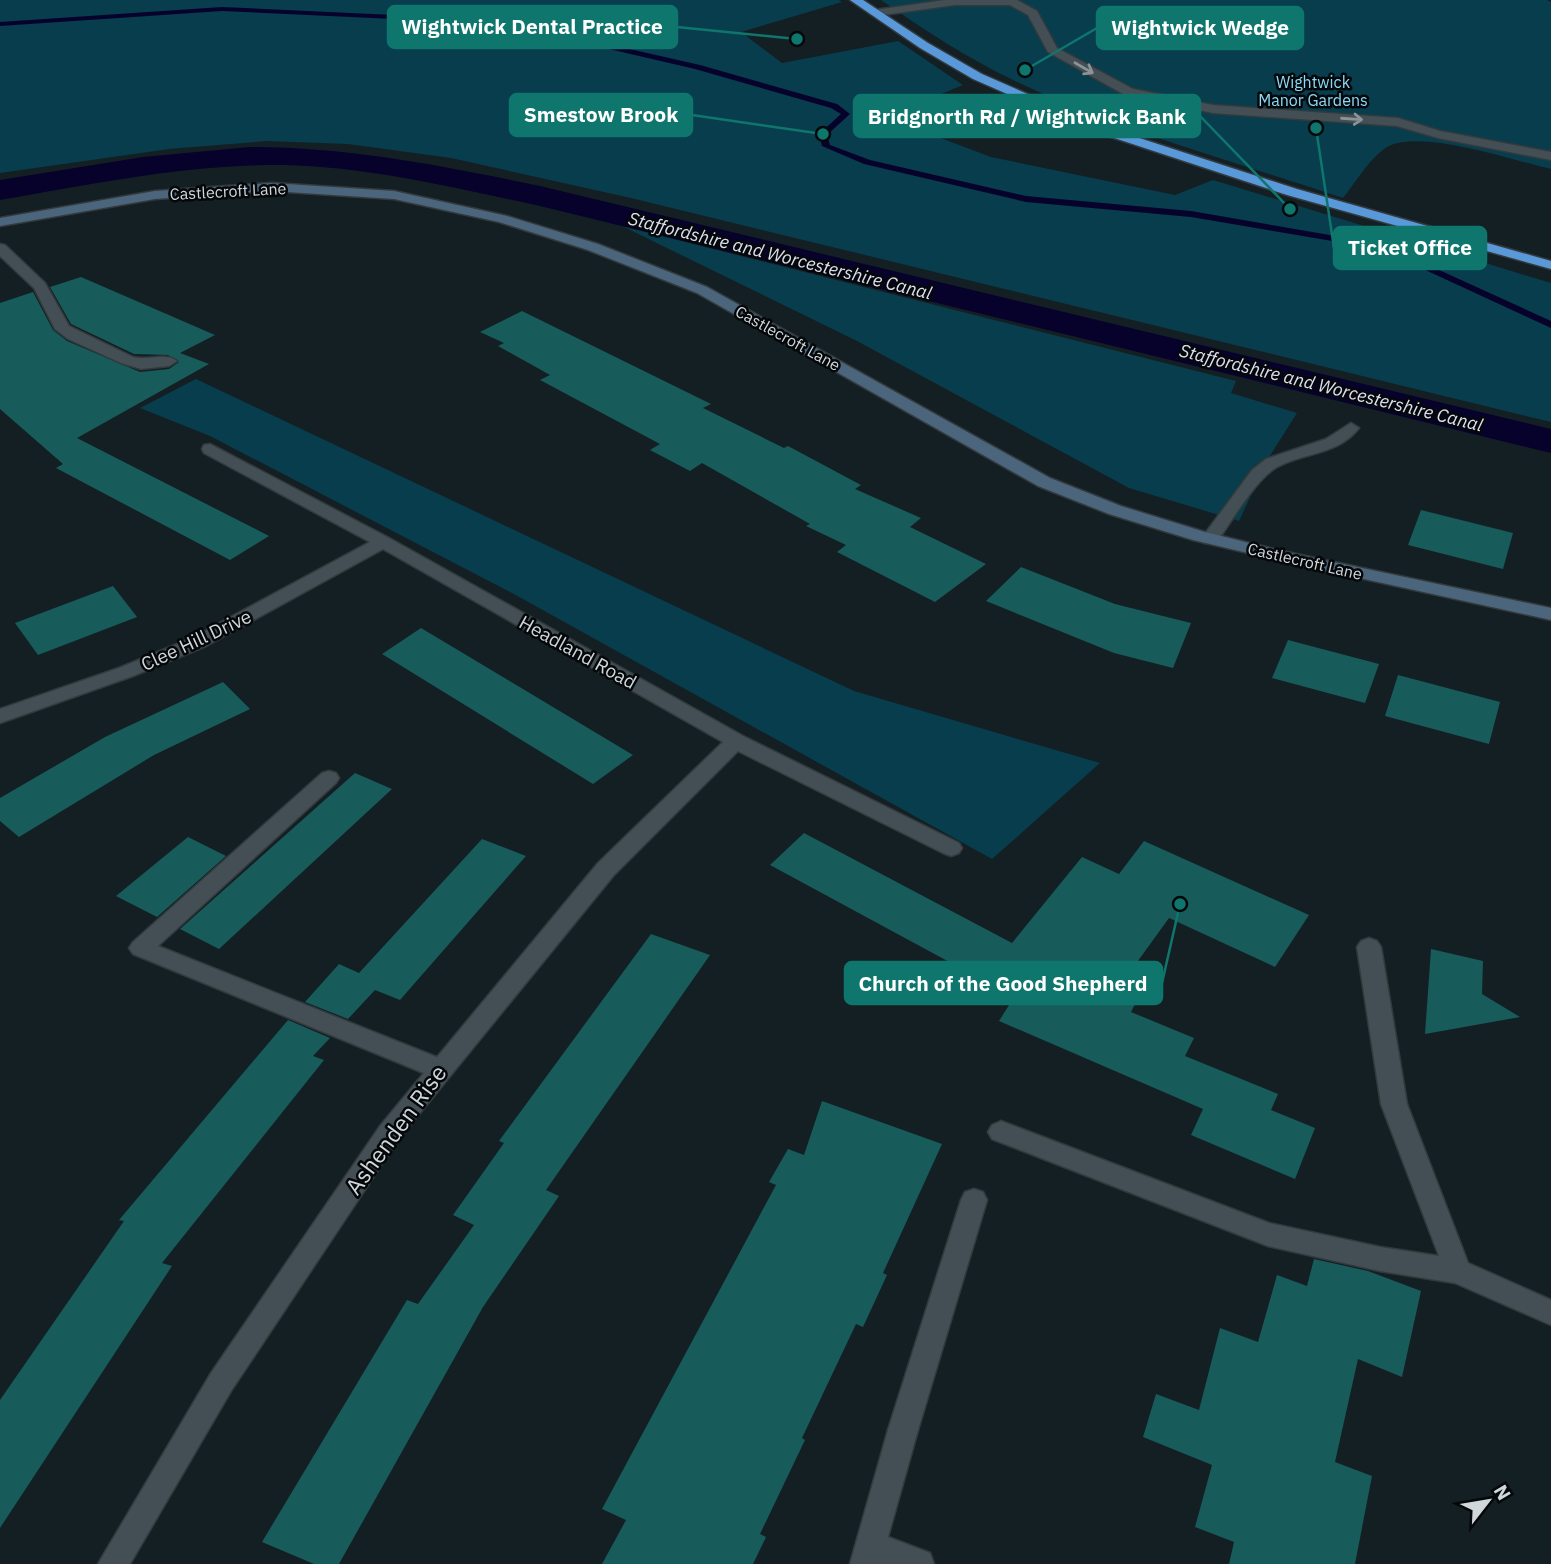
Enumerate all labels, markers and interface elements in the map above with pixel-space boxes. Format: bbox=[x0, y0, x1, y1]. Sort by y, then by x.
callout: Wightwick Dental Practice bbox=[388, 6, 677, 48]
callout: Wightwick Wedge bbox=[1097, 7, 1303, 49]
text: Wightwick Dental Practice bbox=[401, 12, 663, 40]
text: Wightwick Wedge bbox=[1111, 13, 1289, 41]
one-way arrow bbox=[1073, 61, 1093, 75]
park label: Wightwick Manor Gardens bbox=[1258, 72, 1368, 110]
callout: Smestow Brook bbox=[510, 94, 692, 136]
callout: Bridgnorth Rd / Wightwick Bank bbox=[854, 95, 1200, 137]
text: Smestow Brook bbox=[524, 100, 679, 128]
text: Bridgnorth Rd / Wightwick Bank bbox=[868, 102, 1187, 130]
one-way arrow bbox=[1340, 112, 1363, 125]
street label: Castlecroft Lane bbox=[169, 178, 287, 204]
water label: Staffordshire and Worcestershire Canal bbox=[626, 207, 934, 304]
callout: Ticket Office bbox=[1334, 227, 1486, 269]
text: Ticket Office bbox=[1348, 233, 1472, 261]
street label: Castlecroft Lane bbox=[732, 301, 844, 375]
water label: Staffordshire and Worcestershire Canal bbox=[1177, 339, 1485, 436]
street label: Castlecroft Lane bbox=[1246, 538, 1364, 584]
street label: Clee Hill Drive bbox=[137, 604, 255, 676]
street label: Headland Road bbox=[515, 610, 641, 694]
callout: Church of the Good Shepherd bbox=[845, 962, 1162, 1004]
text: Church of the Good Shepherd bbox=[858, 969, 1148, 997]
street label: Ashenden Rise bbox=[338, 1059, 452, 1200]
north arrow bbox=[1453, 1466, 1523, 1536]
text: N bbox=[1489, 1480, 1516, 1504]

